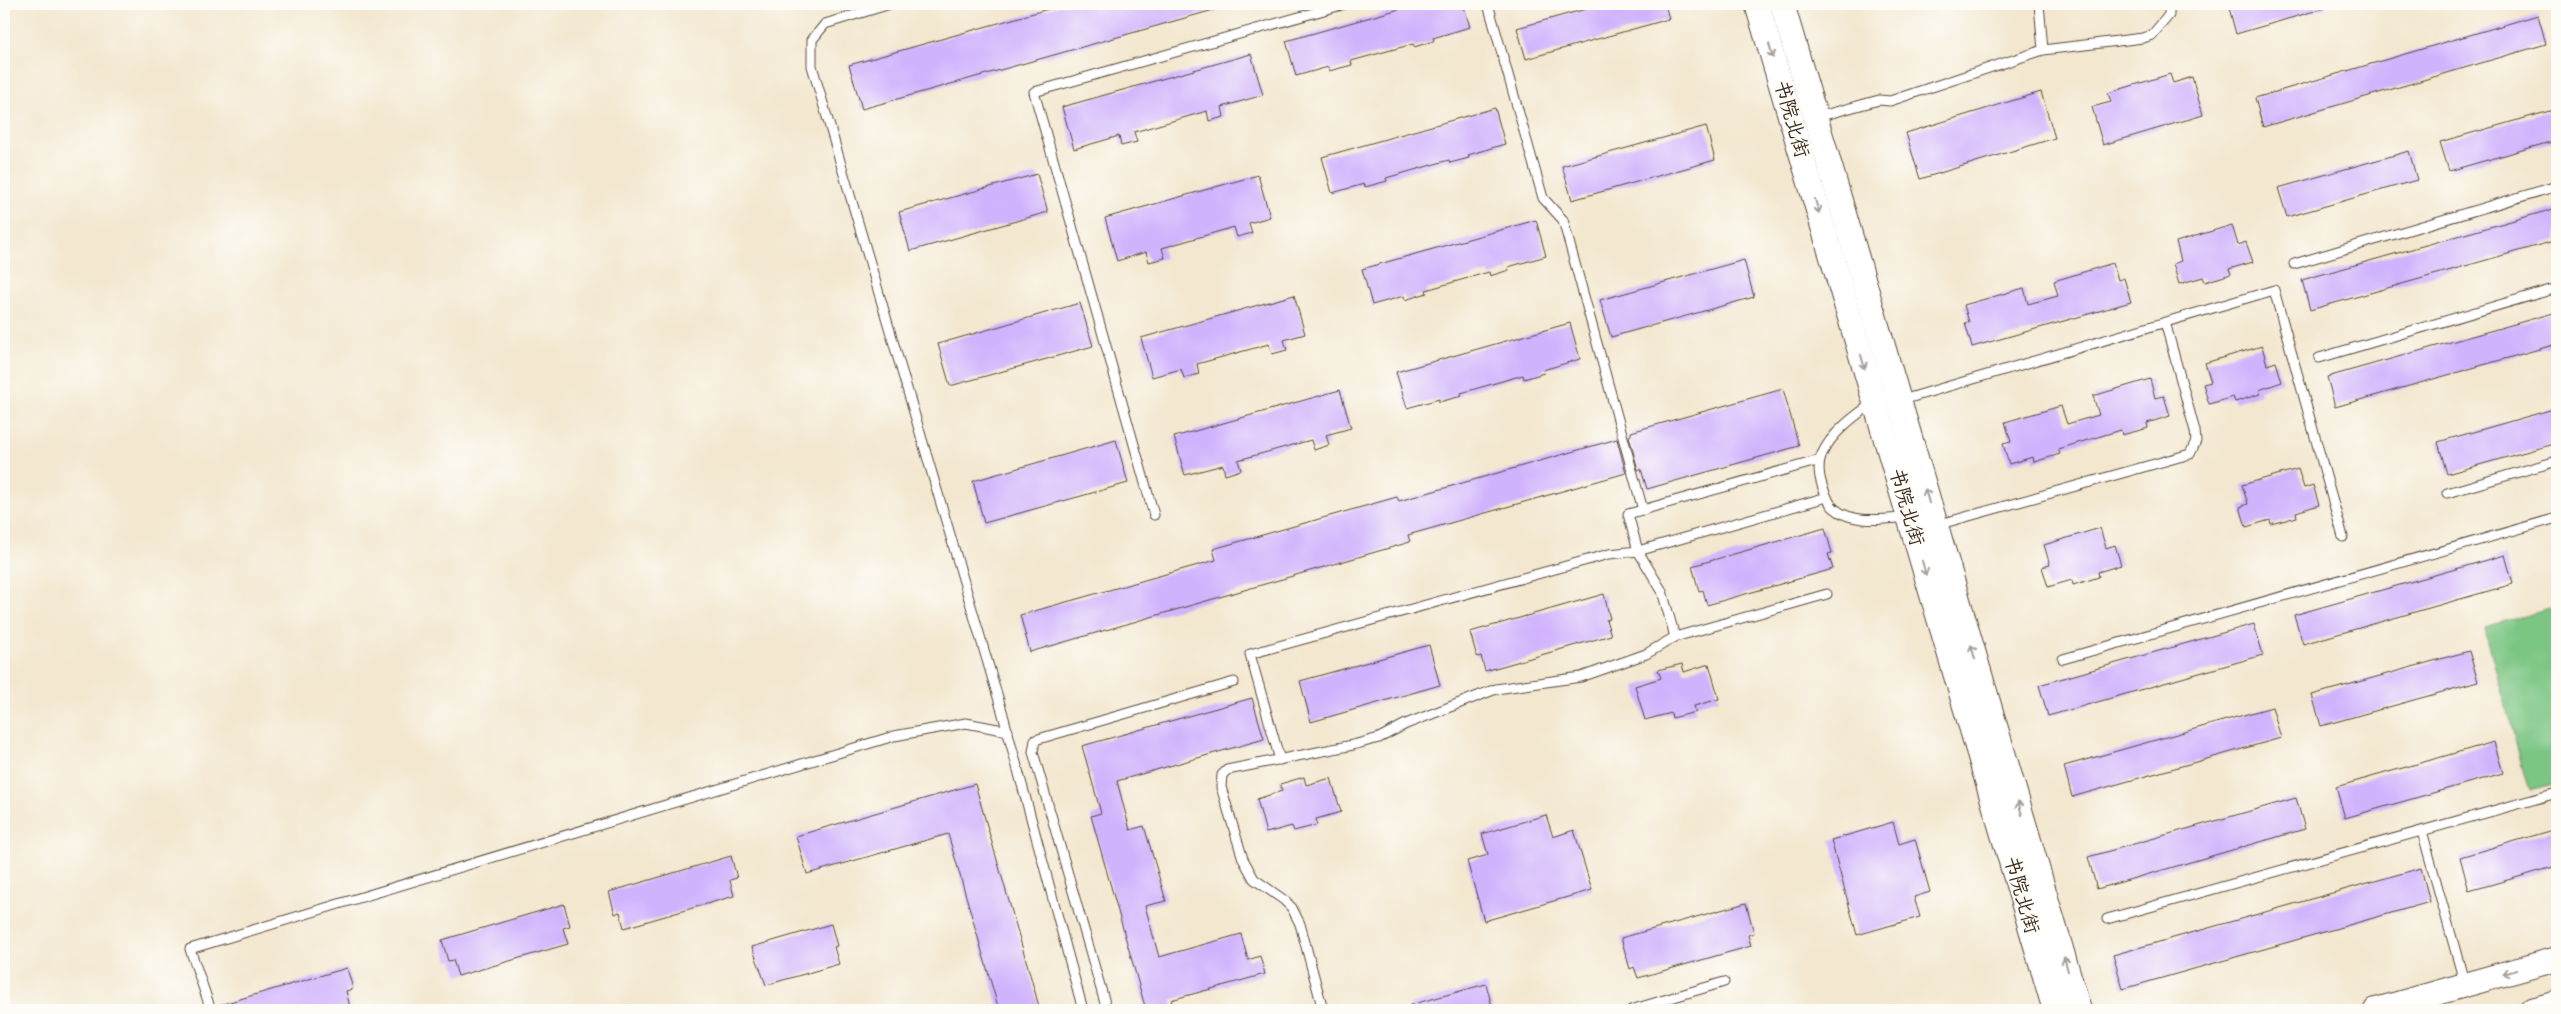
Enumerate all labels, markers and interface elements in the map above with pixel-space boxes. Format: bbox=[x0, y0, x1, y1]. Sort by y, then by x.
one-way arrow bbox=[1767, 42, 1777, 58]
street label: 书院北街 bbox=[1767, 77, 1815, 161]
one-way arrow bbox=[1813, 198, 1823, 214]
one-way arrow bbox=[1859, 354, 1869, 370]
street label: 书院北街 bbox=[1882, 465, 1930, 549]
one-way arrow bbox=[1922, 488, 1932, 504]
one-way arrow bbox=[1920, 560, 1930, 576]
one-way arrow bbox=[1968, 644, 1978, 660]
one-way arrow bbox=[2014, 800, 2024, 816]
street label: 书院北街 bbox=[1997, 853, 2045, 937]
one-way arrow bbox=[2060, 956, 2070, 972]
one-way arrow bbox=[2503, 968, 2519, 978]

